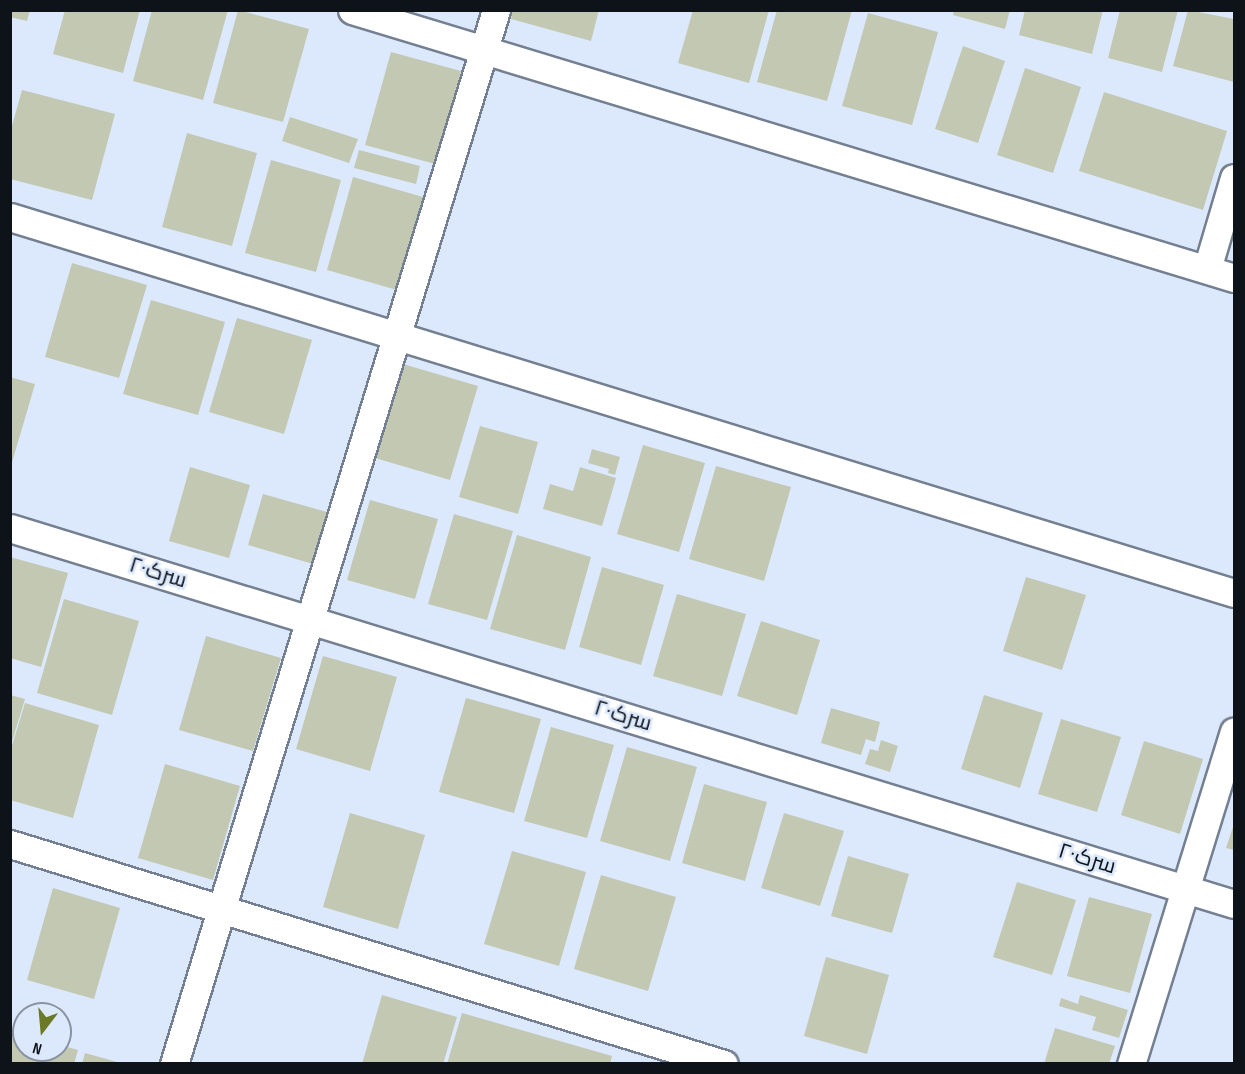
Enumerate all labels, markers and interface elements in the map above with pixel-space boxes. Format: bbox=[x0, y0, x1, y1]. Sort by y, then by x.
street label: سرک۲۰ bbox=[126, 552, 190, 594]
street label: سرک۲۰ bbox=[591, 695, 655, 737]
street label: سرک۲۰ bbox=[1055, 838, 1119, 880]
north arrow bbox=[12, 1002, 72, 1062]
text: N bbox=[31, 1038, 44, 1058]

